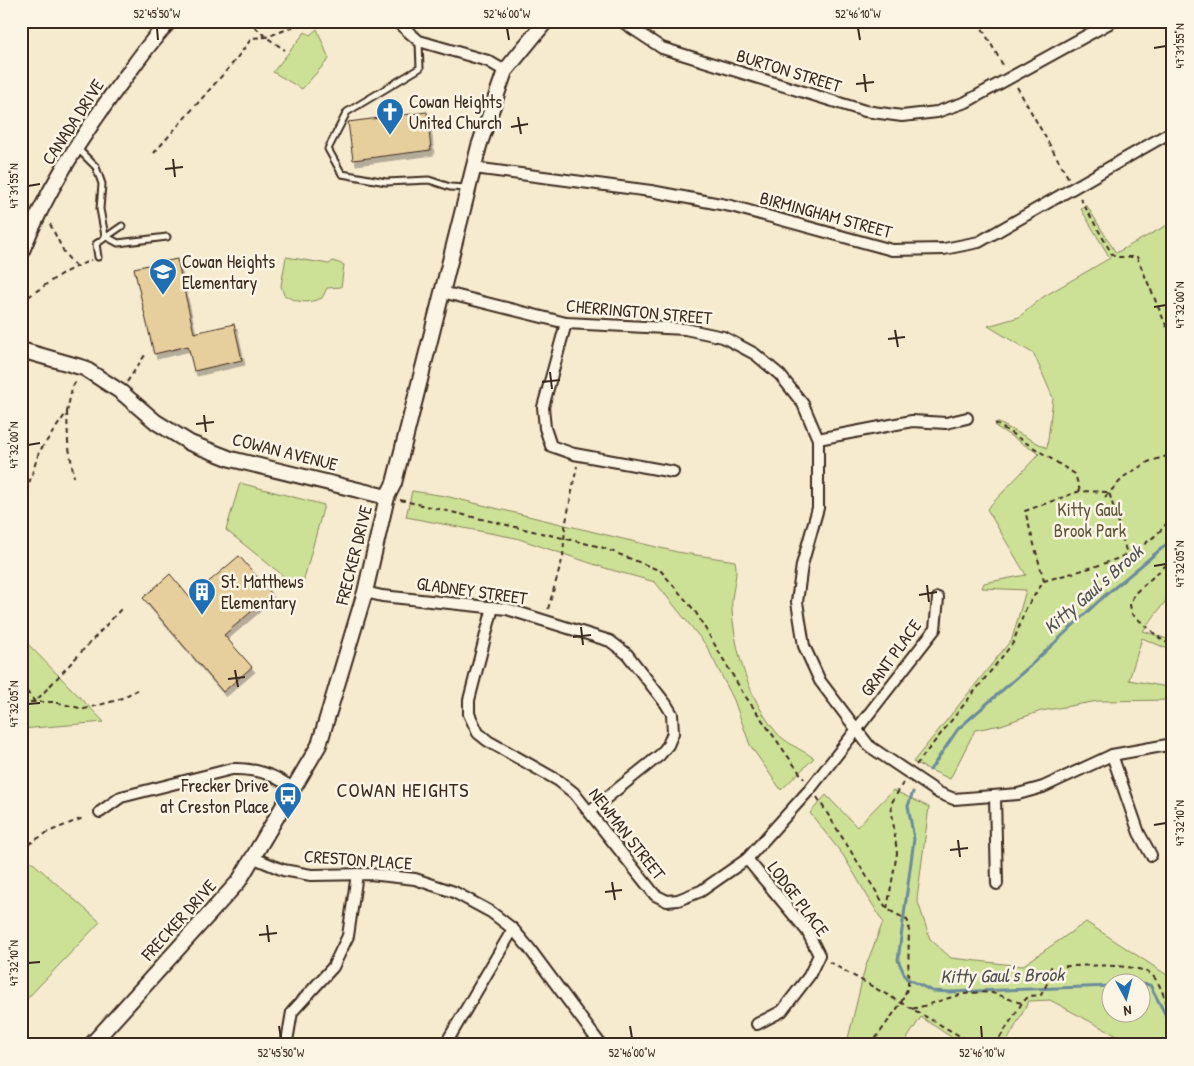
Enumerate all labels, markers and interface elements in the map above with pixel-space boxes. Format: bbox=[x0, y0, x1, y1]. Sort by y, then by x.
text: 52°45'50"W bbox=[134, 5, 181, 22]
text: 52°46'00"W bbox=[484, 5, 531, 22]
text: 52°46'10"W bbox=[835, 5, 881, 22]
text: 47°31'55"N bbox=[1171, 23, 1188, 69]
street label: BURTON STREET bbox=[734, 43, 845, 99]
street label: CANADA DRIVE bbox=[36, 74, 110, 169]
place label: Cowan Heights United Church bbox=[409, 89, 502, 135]
church icon: Cowan Heights United Church bbox=[375, 97, 405, 136]
text: 47°31'55"N bbox=[5, 163, 22, 209]
street label: BIRMINGHAM STREET bbox=[757, 185, 896, 244]
place label: Cowan Heights Elementary bbox=[182, 249, 275, 295]
school or university icon: Cowan Heights Elementary bbox=[148, 257, 178, 296]
text: 47°32'00"N bbox=[1171, 282, 1188, 328]
street label: CHERRINGTON STREET bbox=[565, 293, 714, 330]
text: 47°32'00"N bbox=[5, 422, 22, 468]
street label: COWAN AVENUE bbox=[230, 426, 340, 477]
park label: Kitty Gaul Brook Park bbox=[1054, 497, 1127, 543]
street label: FRECKER DRIVE bbox=[329, 503, 378, 608]
water label: Kitty Gaul's Brook bbox=[1038, 537, 1150, 639]
text: 47°32'05"N bbox=[1171, 541, 1188, 587]
place label: St. Matthews Elementary bbox=[221, 569, 304, 615]
street label: GLADNEY STREET bbox=[415, 570, 530, 611]
building icon: St. Matthews Elementary bbox=[187, 577, 217, 616]
street label: GRANT PLACE bbox=[854, 614, 927, 701]
text: 47°32'05"N bbox=[5, 681, 22, 727]
place label: Frecker Drive at Creston Place bbox=[160, 773, 269, 819]
district label: COWAN HEIGHTS bbox=[337, 776, 469, 803]
bus stop icon: Frecker Drive at Creston Place bbox=[273, 781, 303, 820]
street label: NEWMAN STREET bbox=[583, 782, 672, 886]
text: 47°32'10"N bbox=[1171, 800, 1188, 846]
street label: CRESTON PLACE bbox=[303, 843, 413, 876]
street label: LODGE PLACE bbox=[762, 856, 835, 941]
street label: FRECKER DRIVE bbox=[135, 874, 222, 966]
text: 47°32'10"N bbox=[5, 940, 22, 986]
water label: Kitty Gaul's Brook bbox=[940, 961, 1066, 989]
north arrow bbox=[1102, 974, 1152, 1024]
text: N bbox=[1122, 1002, 1133, 1021]
text: 52°45'50"W bbox=[258, 1044, 305, 1061]
text: 52°46'00"W bbox=[609, 1044, 656, 1061]
text: 52°46'10"W bbox=[959, 1044, 1005, 1061]

